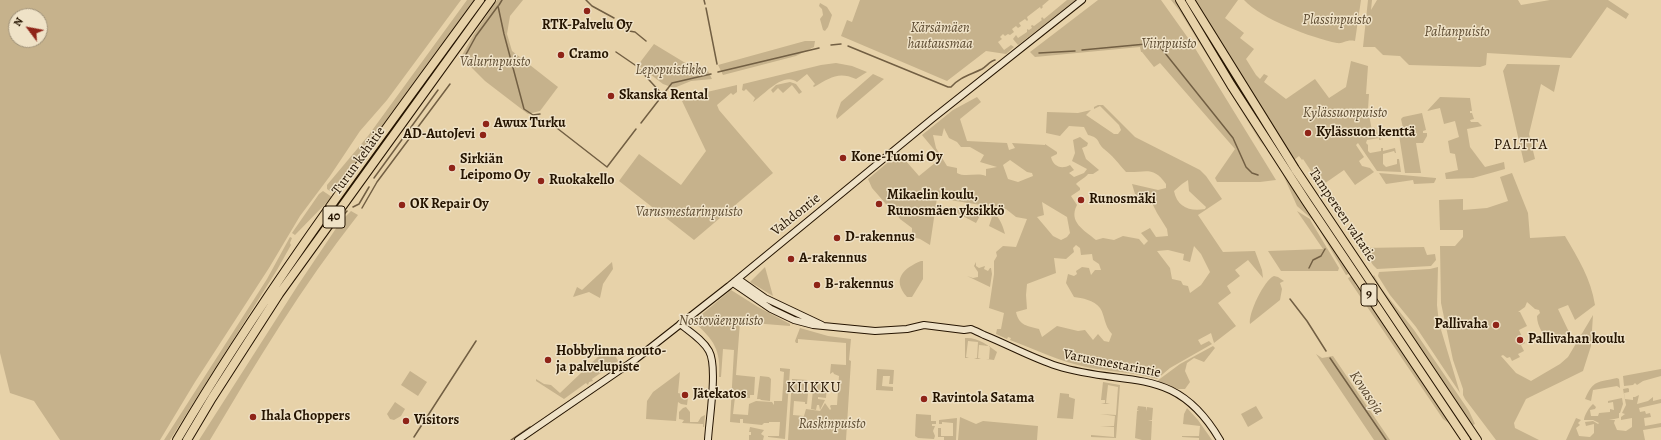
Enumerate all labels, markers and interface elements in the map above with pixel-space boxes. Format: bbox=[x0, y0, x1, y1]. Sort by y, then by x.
marker: RTK-Palvelu Oy bbox=[582, 6, 592, 16]
north arrow bbox=[8, 8, 48, 48]
park label: Plassinpuisto bbox=[1303, 13, 1371, 29]
text: N bbox=[10, 15, 27, 29]
place label: RTK-Palvelu Oy bbox=[542, 18, 632, 34]
park label: Kärsämäen hautausmaa bbox=[907, 21, 973, 54]
park label: Paltanpuisto bbox=[1424, 25, 1490, 41]
park label: Viiripuisto bbox=[1142, 37, 1196, 53]
place label: Cramo bbox=[569, 47, 609, 63]
marker: Cramo bbox=[556, 50, 566, 60]
park label: Valurinpuisto bbox=[460, 55, 530, 71]
park label: Lepopuistikko bbox=[635, 63, 707, 79]
place label: Skanska Rental bbox=[619, 88, 708, 104]
marker: Skanska Rental bbox=[606, 91, 616, 101]
park label: Kylässuonpuisto bbox=[1303, 106, 1387, 122]
place label: Awux Turku bbox=[494, 116, 566, 132]
marker: Awux Turku bbox=[481, 119, 491, 129]
street label: Turun kehätie bbox=[329, 124, 389, 198]
place label: Kylässuon kenttä bbox=[1316, 125, 1416, 141]
place label: AD-AutoJevi bbox=[403, 127, 475, 143]
marker: Kylässuon kenttä bbox=[1303, 128, 1313, 138]
marker: AD-AutoJevi bbox=[478, 130, 488, 140]
district label: PALTTA bbox=[1494, 136, 1548, 154]
place label: Kone-Tuomi Oy bbox=[851, 150, 942, 166]
place label: Sirkiän Leipomo Oy bbox=[460, 152, 530, 184]
marker: Kone-Tuomi Oy bbox=[838, 153, 848, 163]
marker: Sirkiän Leipomo Oy bbox=[447, 163, 457, 173]
street label: Tampereen valtatie bbox=[1305, 165, 1379, 265]
place label: Ruokakello bbox=[549, 173, 614, 189]
marker: Ruokakello bbox=[536, 176, 546, 186]
place label: Mikaelin koulu, Runosmäen yksikkö bbox=[887, 188, 1004, 220]
street label: Vahdontie bbox=[768, 190, 824, 240]
place label: Runosmäki bbox=[1089, 192, 1156, 208]
marker: Runosmäki bbox=[1076, 195, 1086, 205]
place label: OK Repair Oy bbox=[410, 197, 489, 213]
marker: Mikaelin koulu, Runosmäen yksikkö bbox=[874, 199, 884, 209]
marker: OK Repair Oy bbox=[397, 200, 407, 210]
park label: Varusmestarinpuisto bbox=[635, 205, 743, 221]
road number: 40 bbox=[323, 206, 345, 228]
place label: D-rakennus bbox=[845, 230, 915, 246]
marker: D-rakennus bbox=[832, 233, 842, 243]
place label: A-rakennus bbox=[799, 251, 867, 267]
marker: A-rakennus bbox=[786, 254, 796, 264]
place label: B-rakennus bbox=[825, 277, 894, 293]
marker: B-rakennus bbox=[812, 280, 822, 290]
road number: 9 bbox=[1361, 284, 1377, 306]
park label: Nostoväenpuisto bbox=[679, 314, 763, 330]
place label: Pallivaha bbox=[1435, 317, 1488, 333]
marker: Pallivaha bbox=[1491, 320, 1501, 330]
place label: Pallivahan koulu bbox=[1528, 332, 1625, 348]
marker: Pallivahan koulu bbox=[1515, 335, 1525, 345]
place label: Hobbylinna nouto- ja palvelupiste bbox=[556, 344, 666, 376]
street label: Varusmestarintie bbox=[1062, 346, 1162, 382]
marker: Hobbylinna nouto- ja palvelupiste bbox=[543, 355, 553, 365]
water label: Kovasoja bbox=[1345, 368, 1387, 418]
district label: KIIKKU bbox=[786, 379, 842, 397]
place label: Jätekatos bbox=[693, 387, 746, 403]
marker: Jätekatos bbox=[680, 390, 690, 400]
place label: Ravintola Satama bbox=[932, 391, 1035, 407]
marker: Ravintola Satama bbox=[919, 394, 929, 404]
place label: Ihala Choppers bbox=[261, 409, 350, 425]
marker: Ihala Choppers bbox=[248, 412, 258, 422]
place label: Visitors bbox=[414, 413, 459, 429]
marker: Visitors bbox=[401, 416, 411, 426]
park label: Raskinpuisto bbox=[798, 417, 866, 433]

